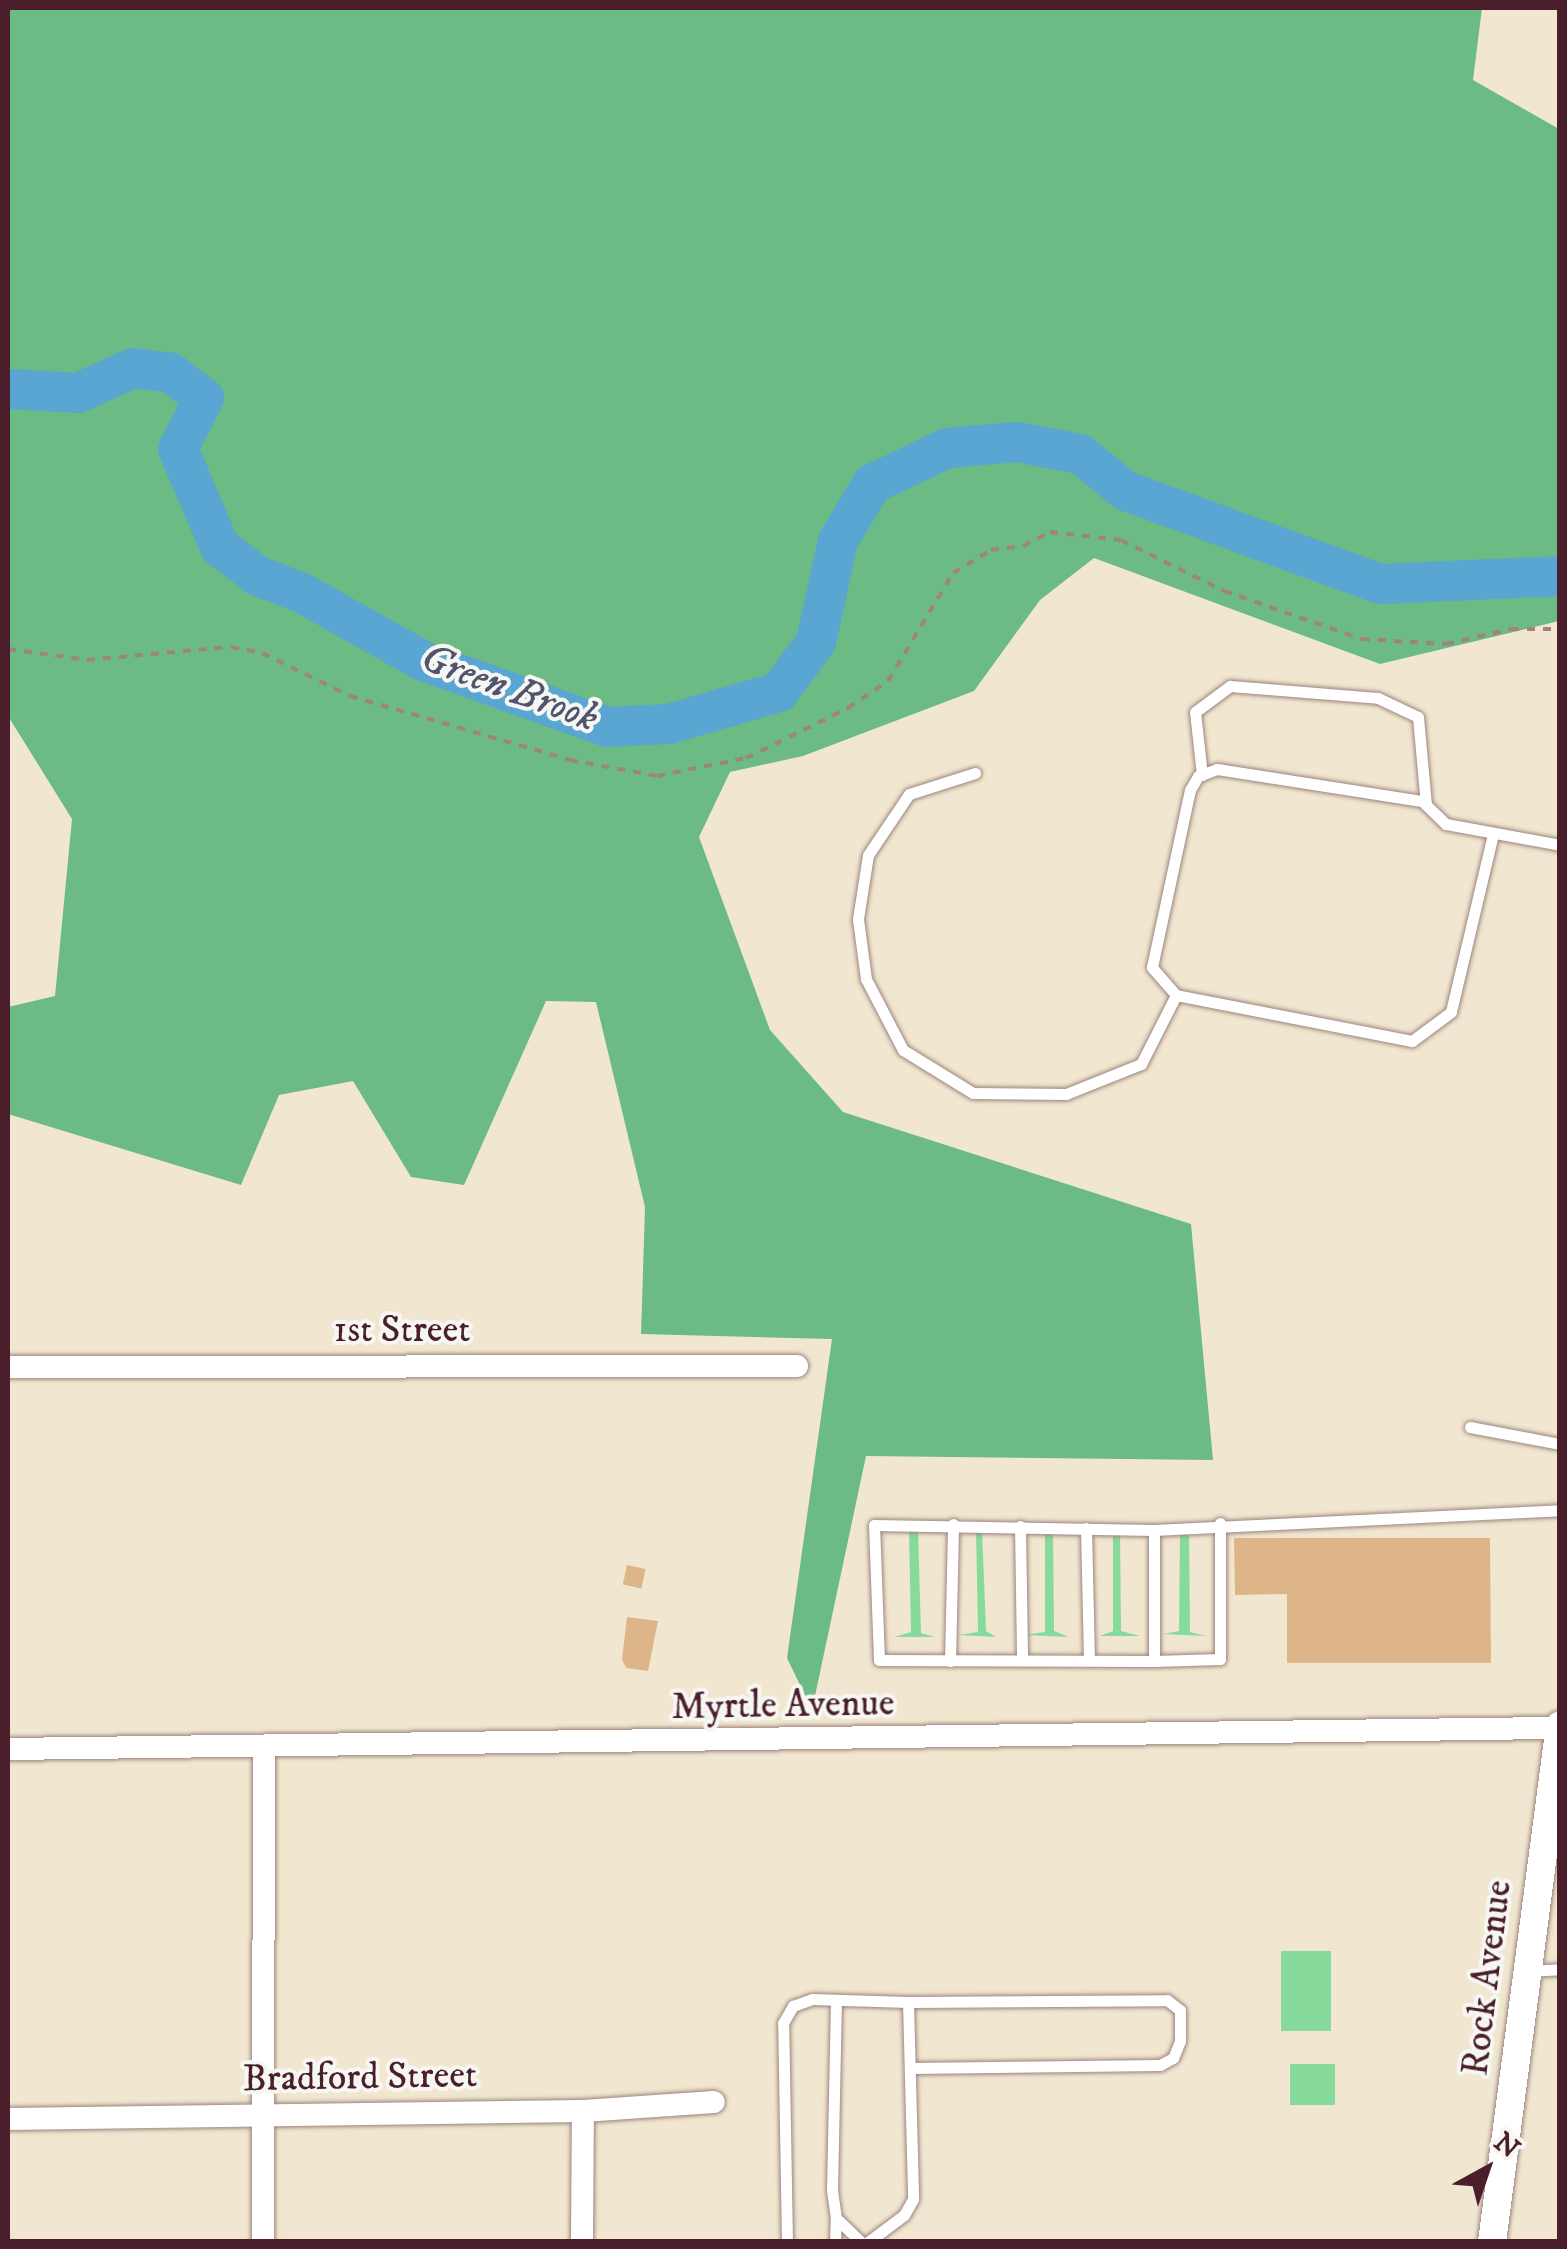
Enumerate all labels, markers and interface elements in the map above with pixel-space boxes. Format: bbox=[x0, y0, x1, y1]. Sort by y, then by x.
water label: Green Brook bbox=[414, 635, 604, 743]
street label: 1st Street bbox=[334, 1308, 470, 1354]
street label: Myrtle Avenue bbox=[671, 1681, 895, 1731]
street label: Rock Avenue bbox=[1453, 1878, 1523, 2078]
street label: Bradford Street bbox=[242, 2053, 478, 2103]
north arrow bbox=[1437, 2119, 1537, 2219]
text: N bbox=[1487, 2125, 1527, 2166]

